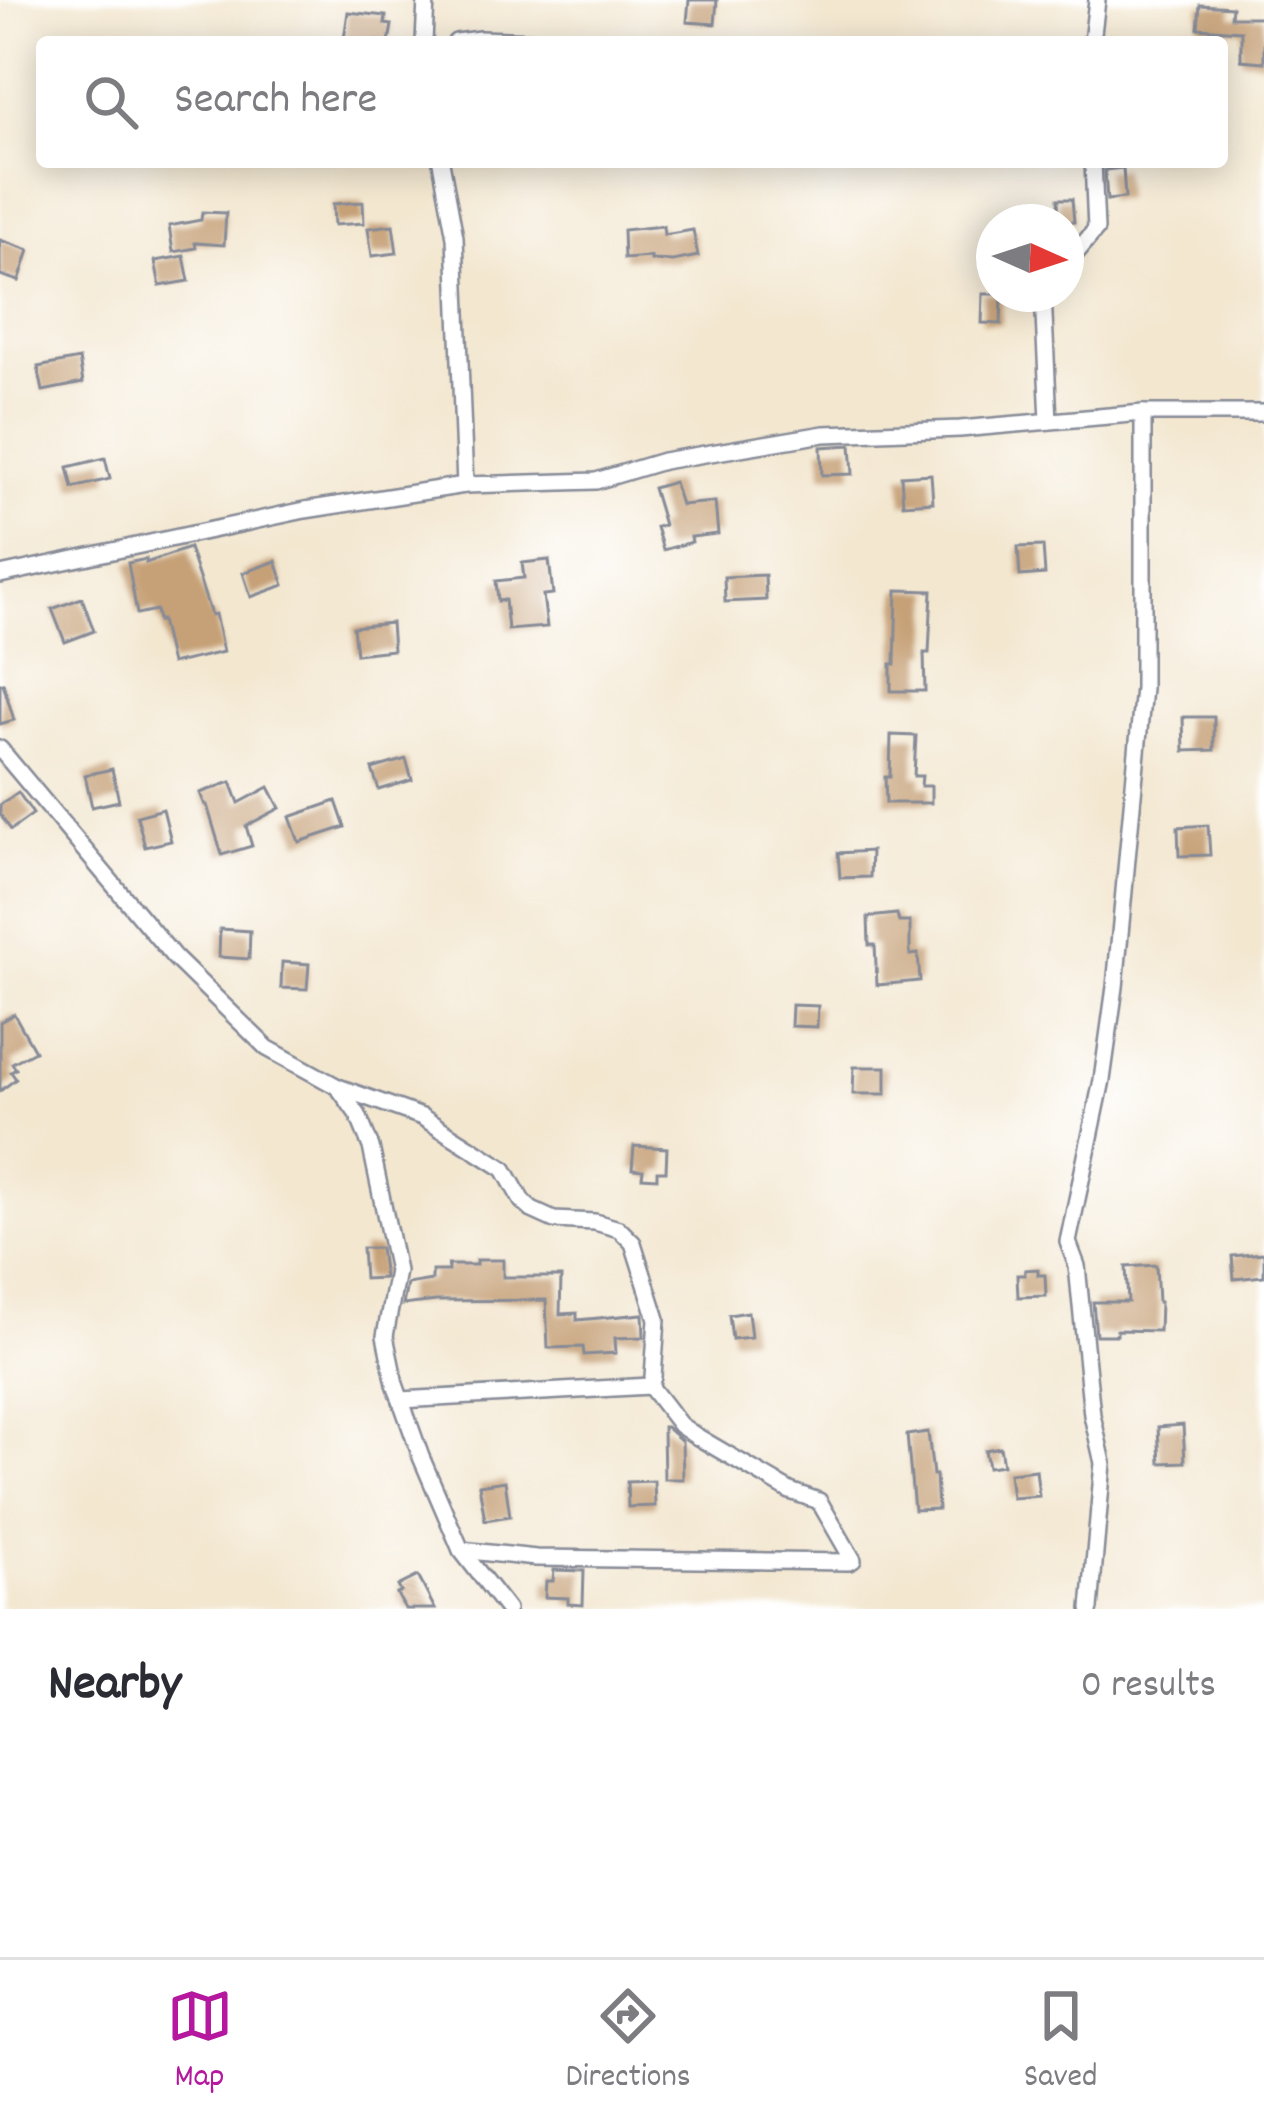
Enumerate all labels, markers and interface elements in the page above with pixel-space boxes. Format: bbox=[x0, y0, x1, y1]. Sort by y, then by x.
search box bbox=[36, 36, 1228, 168]
icon: search bbox=[78, 69, 144, 135]
text: Search here bbox=[174, 70, 377, 134]
north arrow bbox=[976, 204, 1084, 312]
text: Nearby bbox=[48, 1651, 181, 1723]
text: 0 results bbox=[1081, 1660, 1216, 1715]
tab: Map bbox=[167, 1983, 233, 2102]
tab: Directions bbox=[566, 1983, 691, 2102]
tab: Saved bbox=[1024, 1983, 1097, 2102]

